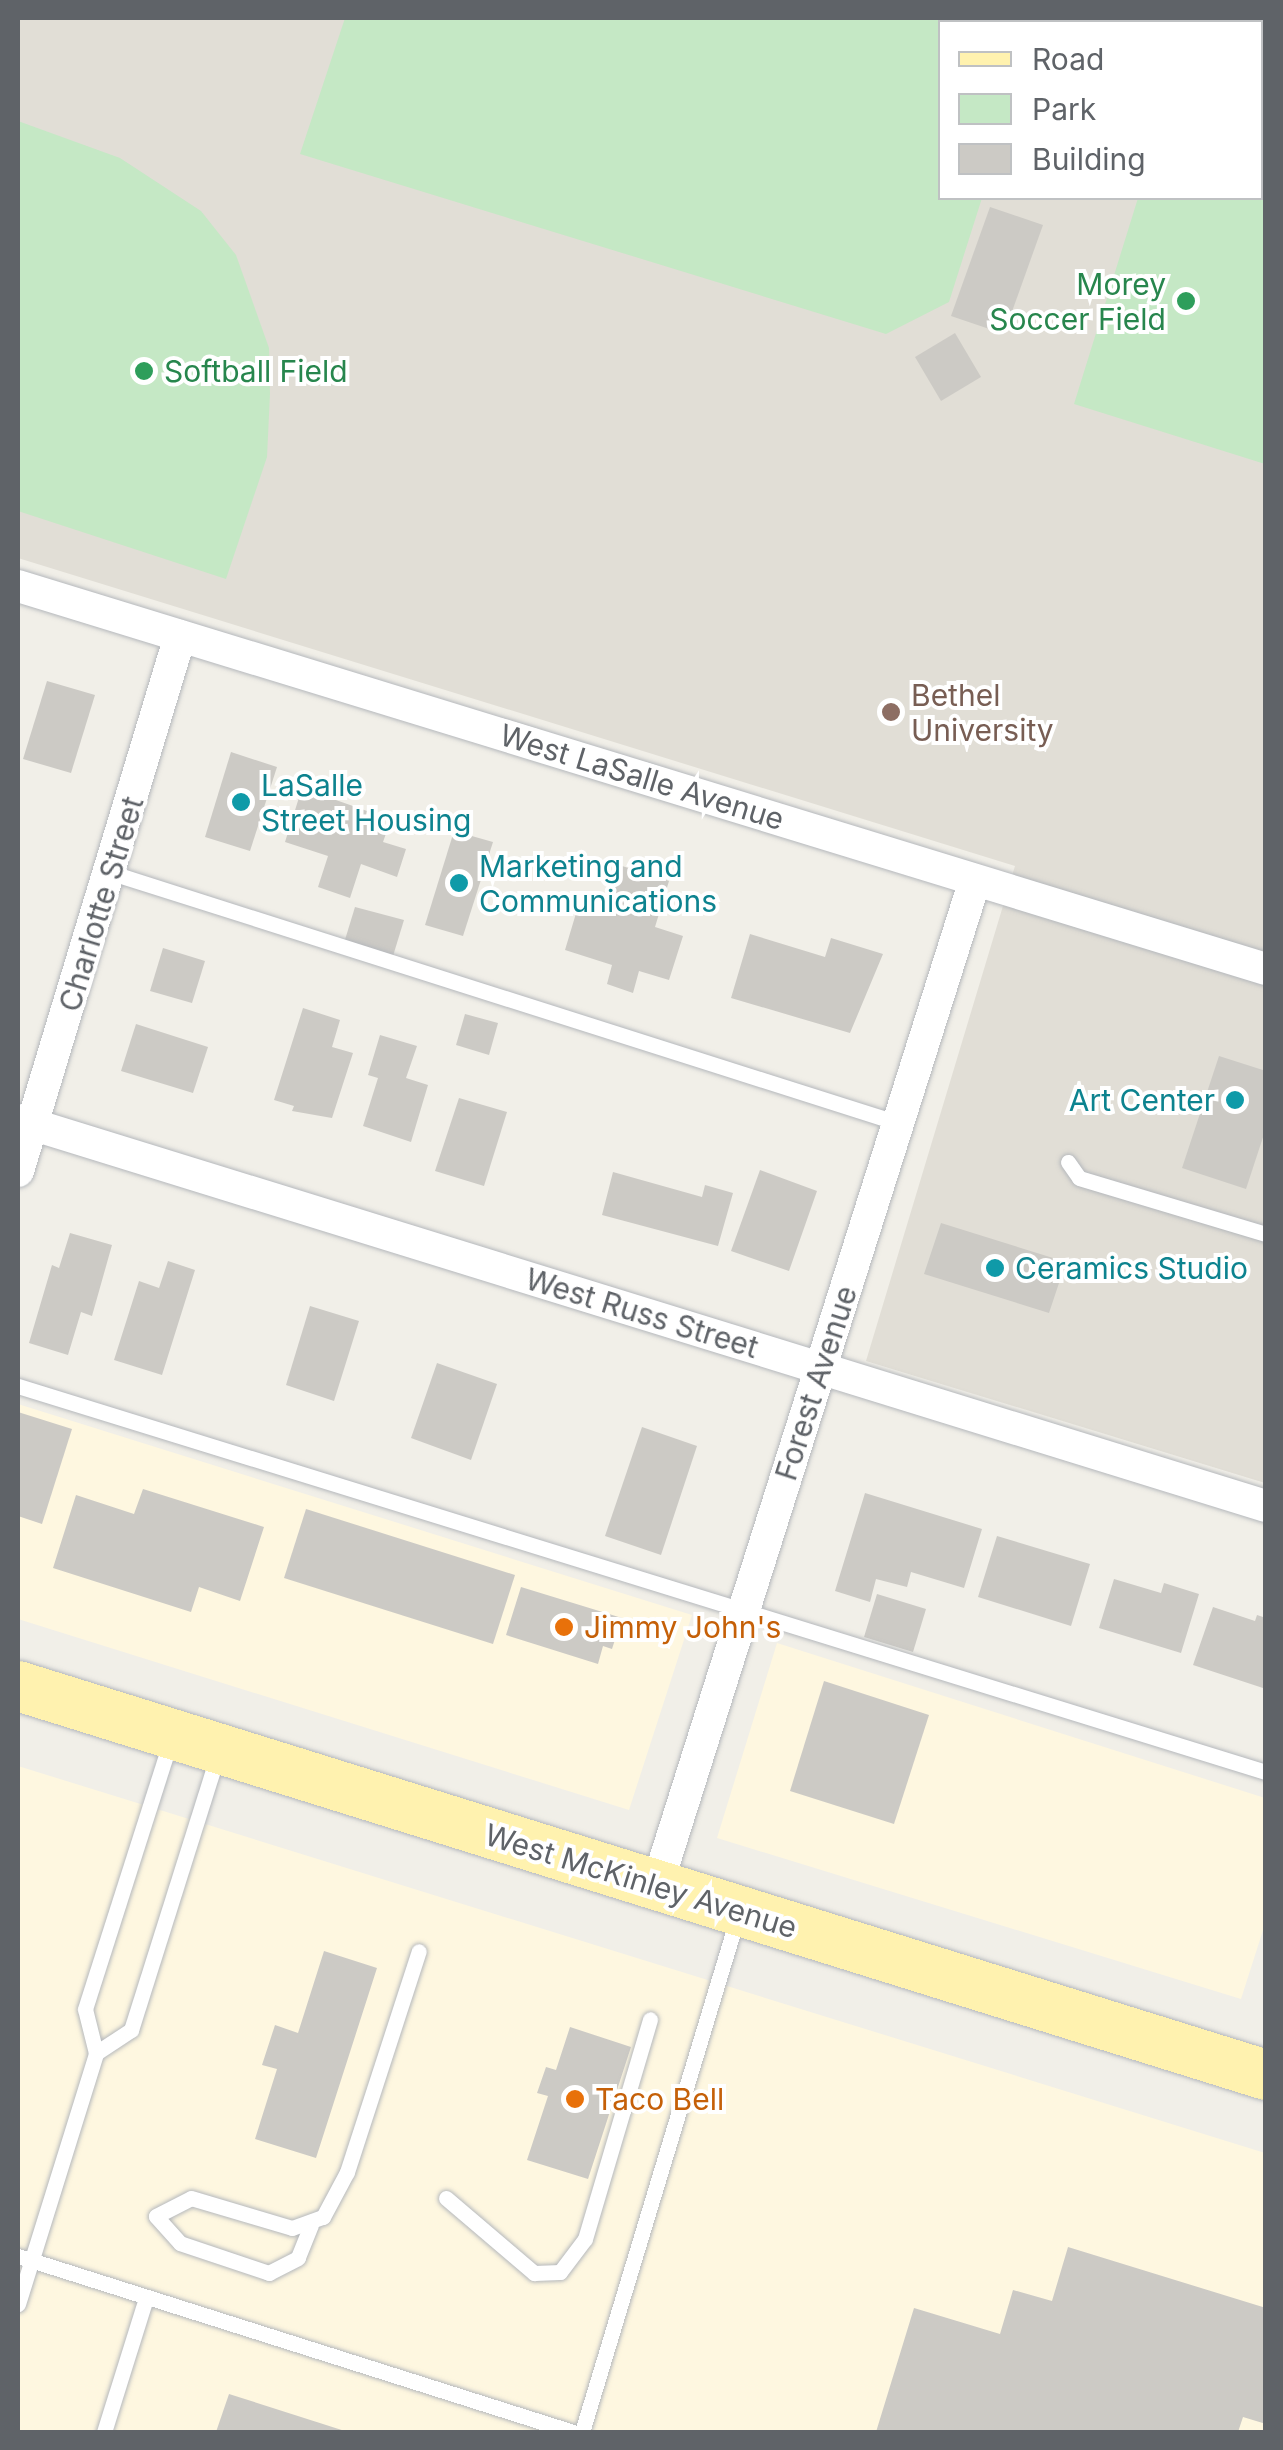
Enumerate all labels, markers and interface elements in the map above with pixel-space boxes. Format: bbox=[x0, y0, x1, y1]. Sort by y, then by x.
legend bbox=[938, 20, 1263, 200]
text: Road bbox=[1032, 41, 1104, 77]
text: Park bbox=[1032, 91, 1096, 127]
text: Building bbox=[1032, 141, 1146, 177]
place label: Morey Soccer Field bbox=[989, 266, 1166, 336]
marker: Morey Soccer Field bbox=[1175, 290, 1197, 312]
place label: Softball Field bbox=[164, 353, 348, 389]
marker: Softball Field bbox=[133, 360, 155, 382]
place label: Bethel University bbox=[911, 677, 1054, 748]
marker: Bethel University bbox=[880, 701, 902, 723]
street label: West LaSalle Avenue bbox=[496, 717, 788, 837]
place label: LaSalle Street Housing bbox=[261, 767, 471, 838]
marker: LaSalle Street Housing bbox=[230, 791, 252, 813]
street label: Charlotte Street bbox=[51, 792, 151, 1016]
place label: Marketing and Communications bbox=[479, 848, 717, 918]
marker: Marketing and Communications bbox=[448, 872, 470, 894]
place label: Art Center bbox=[1069, 1082, 1215, 1118]
marker: Art Center bbox=[1224, 1089, 1246, 1111]
place label: Ceramics Studio bbox=[1015, 1250, 1248, 1286]
marker: Ceramics Studio bbox=[984, 1257, 1006, 1279]
street label: West Russ Street bbox=[521, 1260, 763, 1366]
street label: Forest Avenue bbox=[768, 1281, 864, 1485]
place label: Jimmy John's bbox=[584, 1609, 781, 1645]
marker: Jimmy John's bbox=[553, 1616, 575, 1638]
street label: West McKinley Avenue bbox=[481, 1816, 801, 1946]
place label: Taco Bell bbox=[595, 2081, 724, 2117]
marker: Taco Bell bbox=[564, 2088, 586, 2110]

